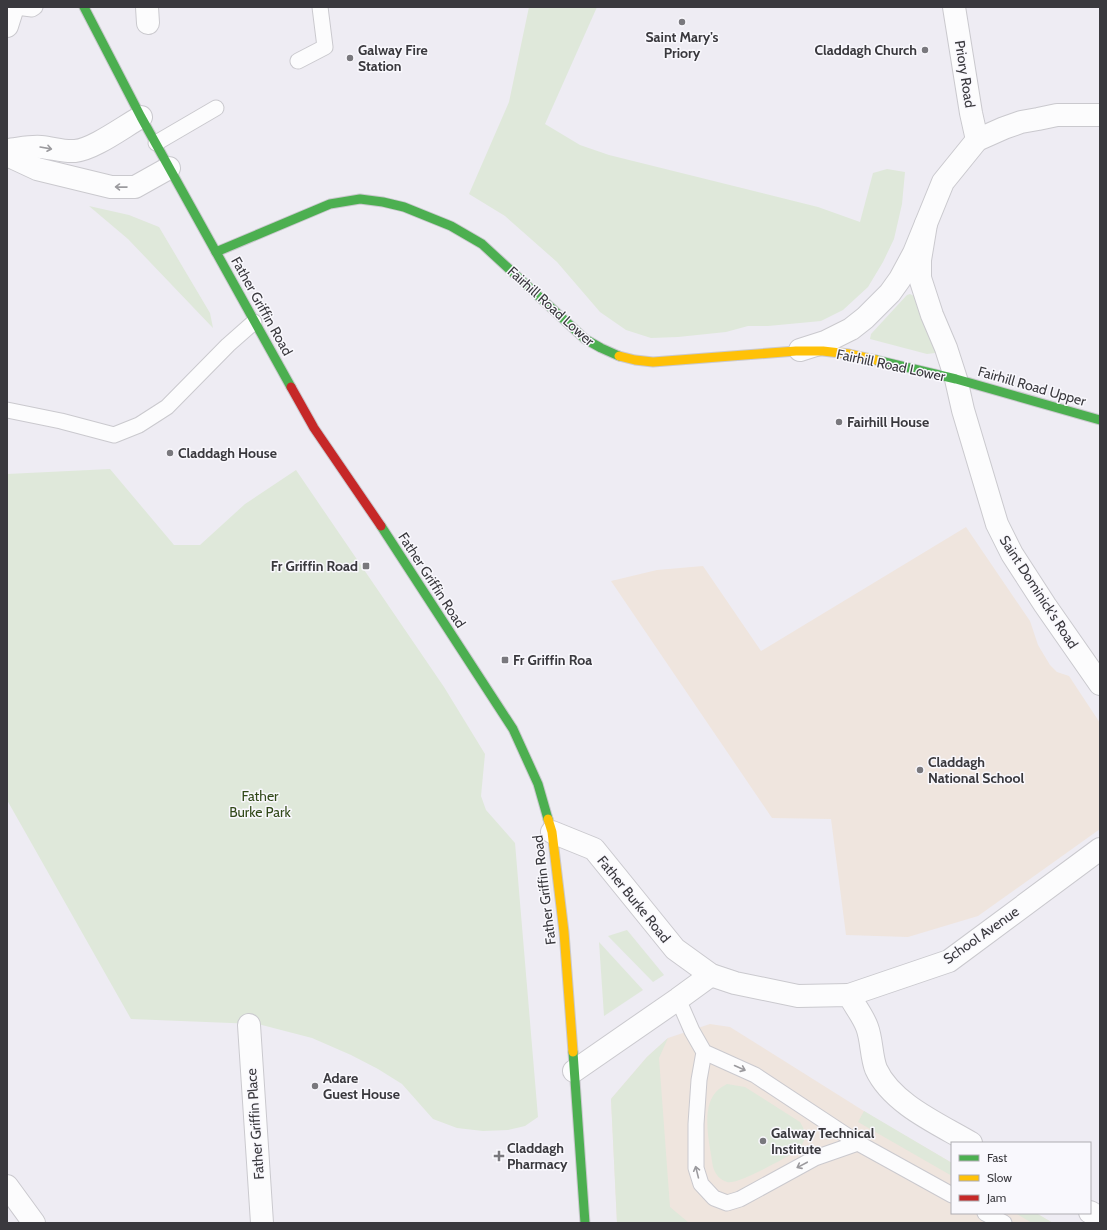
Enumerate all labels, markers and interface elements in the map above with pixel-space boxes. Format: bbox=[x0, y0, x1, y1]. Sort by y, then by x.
marker: Saint Mary's Priory bbox=[677, 17, 687, 27]
place label: Saint Mary's Priory bbox=[645, 28, 719, 62]
street label: Priory Road bbox=[951, 39, 979, 109]
place label: Galway Fire Station bbox=[358, 41, 428, 75]
place label: Claddagh Church bbox=[814, 41, 917, 59]
marker: Claddagh Church bbox=[920, 45, 930, 55]
marker: Galway Fire Station bbox=[345, 53, 355, 63]
one-way arrow bbox=[39, 144, 52, 152]
one-way arrow bbox=[115, 183, 128, 191]
street label: Father Griffin Road bbox=[227, 253, 297, 359]
street label: Fairhill Road Lower bbox=[504, 262, 599, 350]
street label: Fairhill Road Lower bbox=[835, 345, 948, 385]
street label: Fairhill Road Upper bbox=[976, 362, 1089, 410]
place label: Fairhill House bbox=[847, 413, 929, 431]
marker: Fairhill House bbox=[834, 417, 844, 427]
place label: Claddagh House bbox=[178, 444, 277, 462]
marker: Claddagh House bbox=[165, 448, 175, 458]
street label: Father Griffin Road bbox=[394, 529, 470, 631]
street label: Saint Dominick's Road bbox=[996, 532, 1082, 652]
place label: Fr Griffin Road bbox=[271, 557, 358, 575]
marker: Fr Griffin Road bbox=[361, 561, 371, 571]
place label: Fr Griffin Roa bbox=[513, 651, 592, 669]
marker: Fr Griffin Roa bbox=[500, 655, 510, 665]
place label: Claddagh National School bbox=[928, 753, 1024, 787]
marker: Claddagh National School bbox=[915, 765, 925, 775]
park label: Father Burke Park bbox=[229, 787, 292, 821]
street label: Father Griffin Road bbox=[528, 834, 560, 946]
street label: Father Burke Road bbox=[593, 852, 675, 946]
street label: School Avenue bbox=[940, 902, 1022, 968]
one-way arrow bbox=[733, 1065, 745, 1072]
street label: Father Griffin Place bbox=[242, 1068, 268, 1180]
place label: Adare Guest House bbox=[323, 1069, 400, 1103]
marker: Adare Guest House bbox=[310, 1081, 320, 1091]
place label: Galway Technical Institute bbox=[771, 1124, 875, 1158]
marker: Galway Technical Institute bbox=[758, 1136, 768, 1146]
place label: Claddagh Pharmacy bbox=[507, 1139, 568, 1173]
legend bbox=[951, 1142, 1091, 1214]
text: Fast bbox=[987, 1150, 1007, 1165]
marker: Claddagh Pharmacy bbox=[494, 1151, 504, 1161]
one-way arrow bbox=[796, 1162, 808, 1170]
one-way arrow bbox=[693, 1165, 701, 1178]
text: Slow bbox=[987, 1170, 1012, 1185]
text: Jam bbox=[986, 1190, 1006, 1205]

